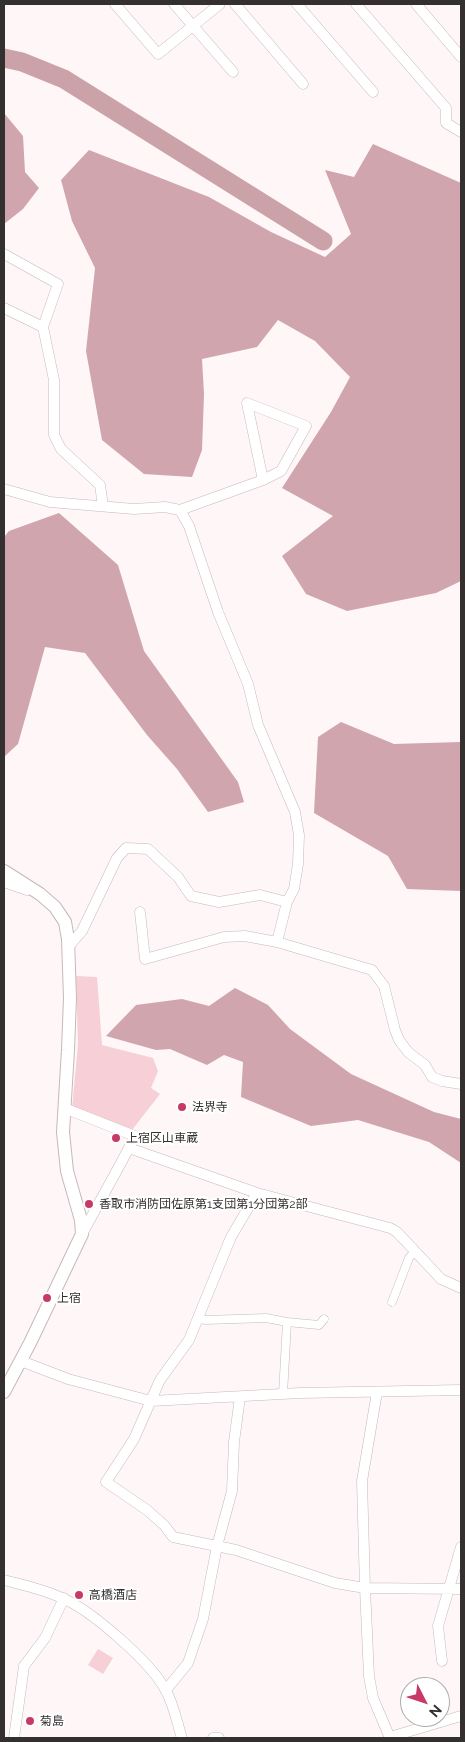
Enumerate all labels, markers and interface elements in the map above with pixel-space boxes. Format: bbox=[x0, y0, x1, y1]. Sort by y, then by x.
place label: 法界寺 bbox=[192, 1100, 228, 1114]
marker: 法界寺 bbox=[176, 1101, 188, 1113]
place label: 上宿区山車蔵 bbox=[126, 1131, 198, 1145]
marker: 上宿区山車蔵 bbox=[110, 1132, 122, 1144]
place label: 香取市消防団佐原第1支団第1分団第2部 bbox=[99, 1197, 308, 1211]
marker: 香取市消防団佐原第1支団第1分団第2部 bbox=[83, 1198, 95, 1210]
place label: 上宿 bbox=[57, 1291, 81, 1305]
marker: 上宿 bbox=[41, 1292, 53, 1304]
place label: 高橋酒店 bbox=[89, 1588, 137, 1602]
marker: 高橋酒店 bbox=[73, 1589, 85, 1601]
north arrow bbox=[400, 1677, 450, 1727]
text: N bbox=[426, 1702, 445, 1720]
place label: 菊島 bbox=[40, 1714, 64, 1728]
marker: 菊島 bbox=[24, 1715, 36, 1727]

